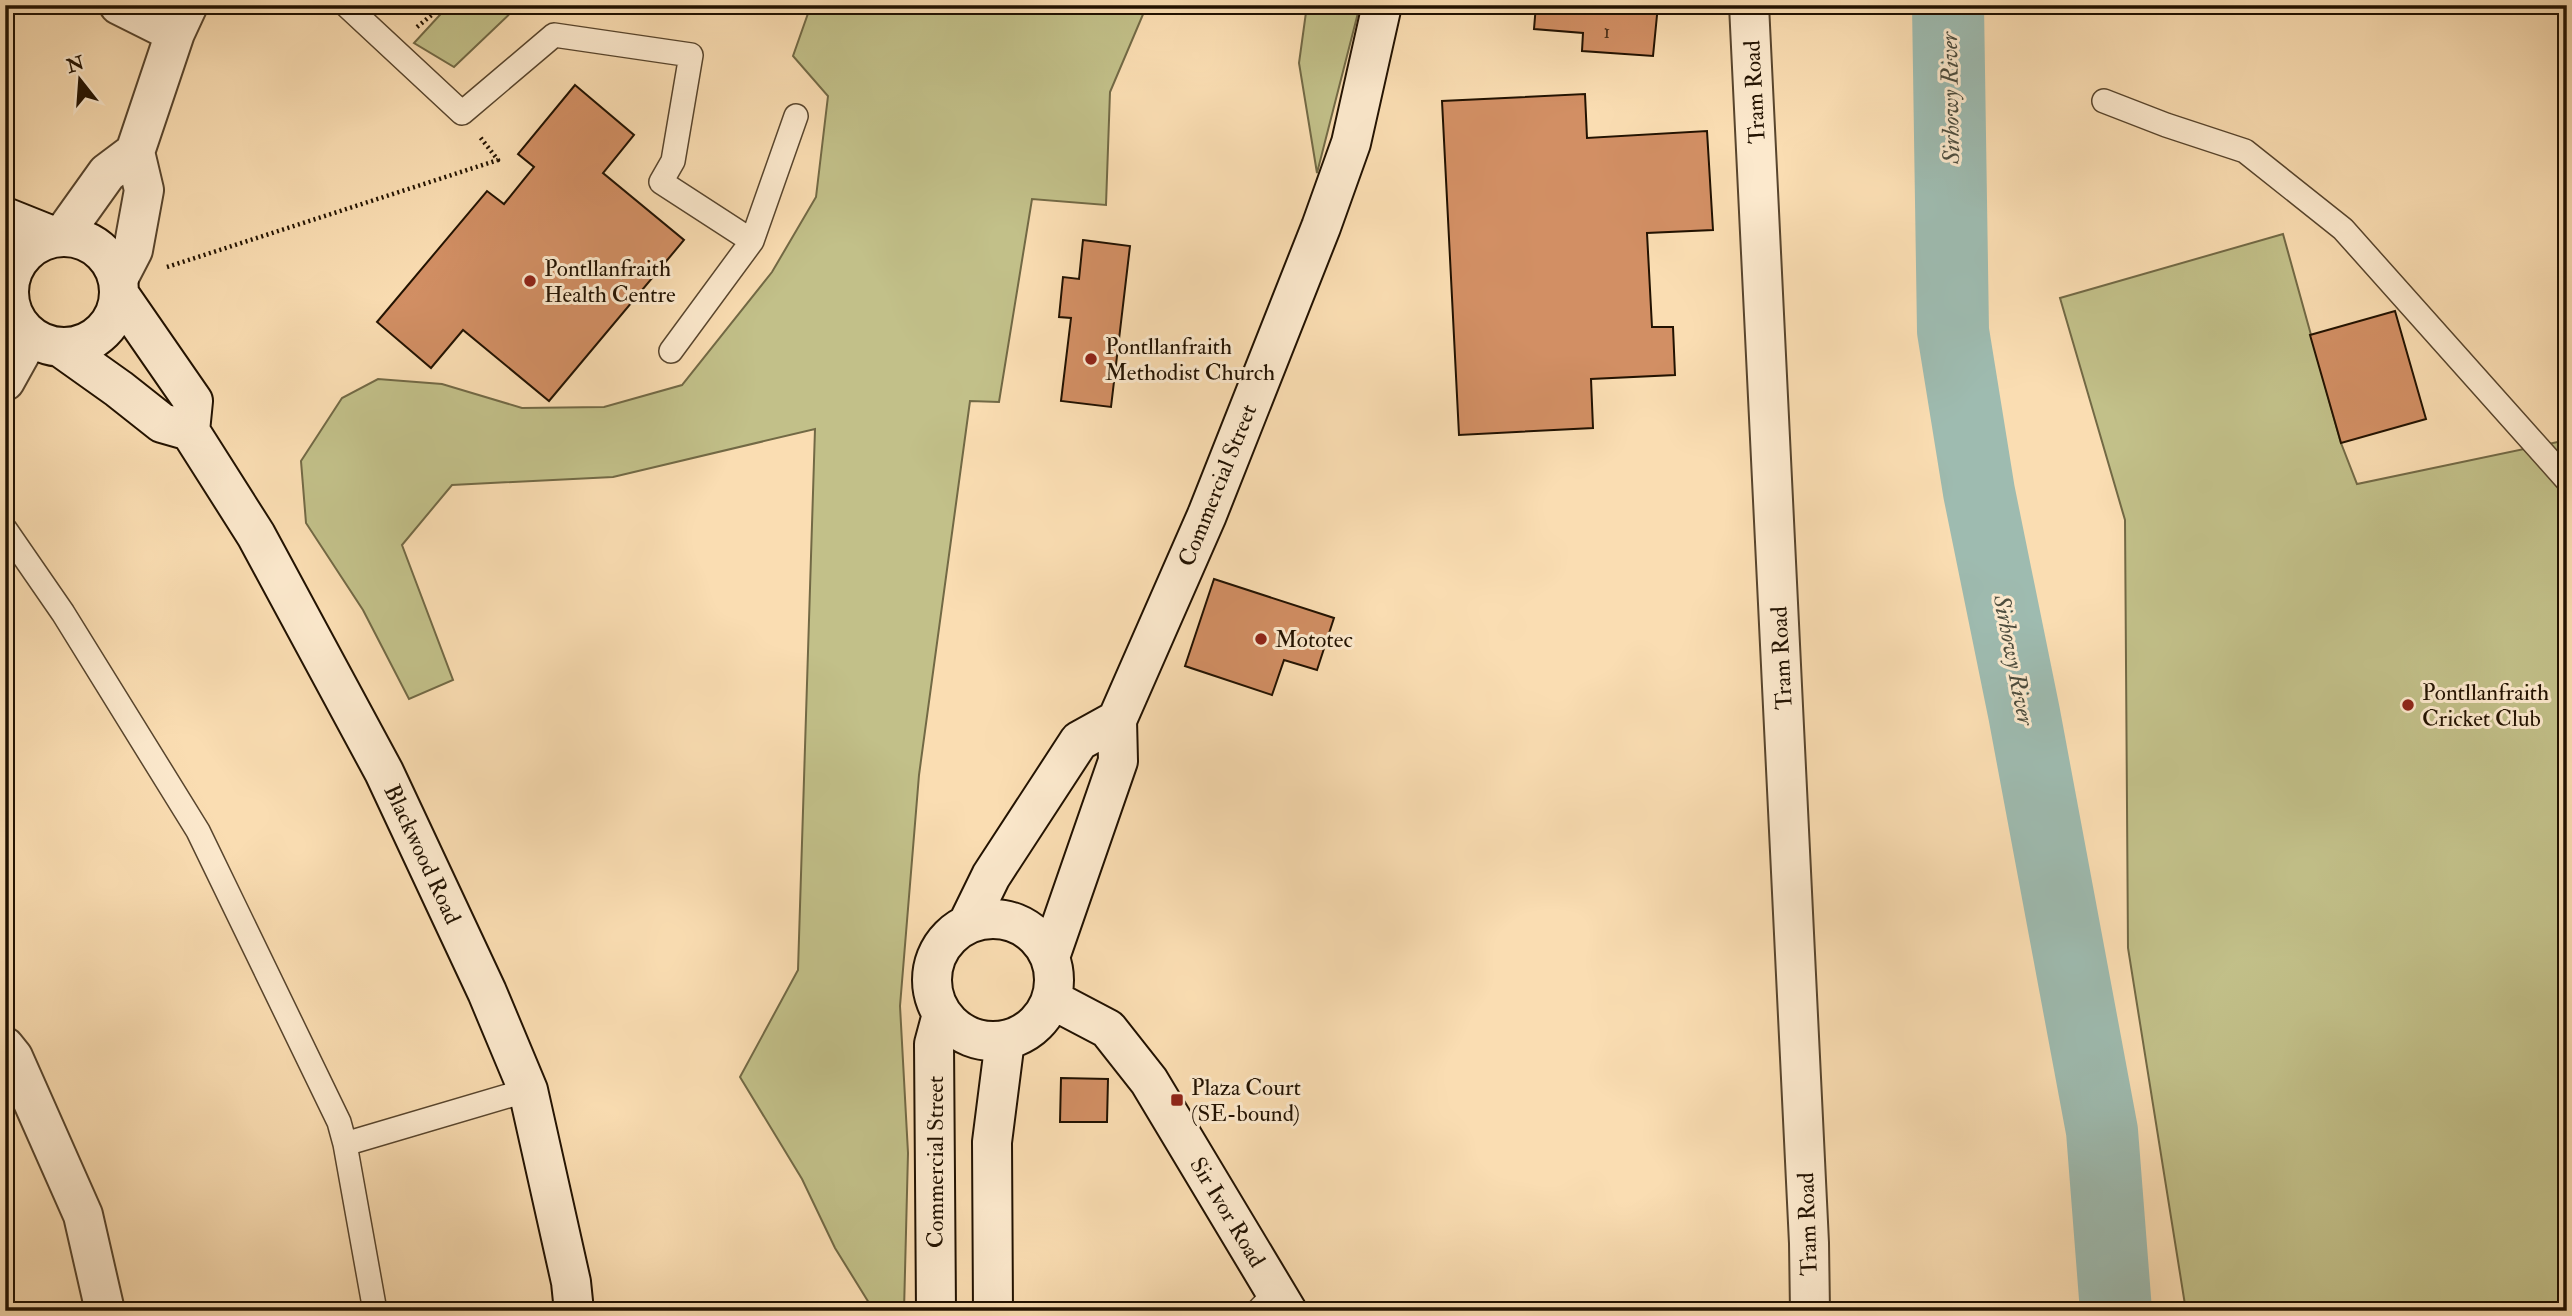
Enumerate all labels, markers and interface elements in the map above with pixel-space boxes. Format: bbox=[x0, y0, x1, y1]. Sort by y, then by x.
house number: 1 bbox=[1604, 20, 1610, 44]
water label: Sirhowy River bbox=[1934, 31, 1967, 165]
street label: Tram Road bbox=[1737, 40, 1772, 144]
north arrow bbox=[46, 46, 116, 116]
text: N bbox=[63, 50, 88, 79]
place label: Pontllanfraith Health Centre bbox=[544, 254, 676, 309]
marker: Pontllanfraith Health Centre bbox=[522, 273, 538, 289]
place label: Pontllanfraith Methodist Church bbox=[1105, 332, 1275, 387]
marker: Pontllanfraith Methodist Church bbox=[1083, 351, 1099, 367]
street label: Commercial Street bbox=[1172, 400, 1263, 571]
water label: Sirhowy River bbox=[1986, 591, 2041, 729]
street label: Tram Road bbox=[1764, 606, 1799, 710]
place label: Mototec bbox=[1275, 625, 1353, 654]
marker: Mototec bbox=[1253, 631, 1269, 647]
place label: Pontllanfraith Cricket Club bbox=[2422, 678, 2549, 733]
marker: Pontllanfraith Cricket Club bbox=[2400, 697, 2416, 713]
street label: Blackwood Road bbox=[378, 780, 468, 929]
place label: Plaza Court (SE-bound) bbox=[1191, 1073, 1301, 1128]
street label: Commercial Street bbox=[921, 1076, 950, 1248]
marker: Plaza Court (SE-bound) bbox=[1169, 1092, 1185, 1108]
street label: Sir Ivor Road bbox=[1183, 1152, 1272, 1273]
street label: Tram Road bbox=[1791, 1172, 1824, 1276]

